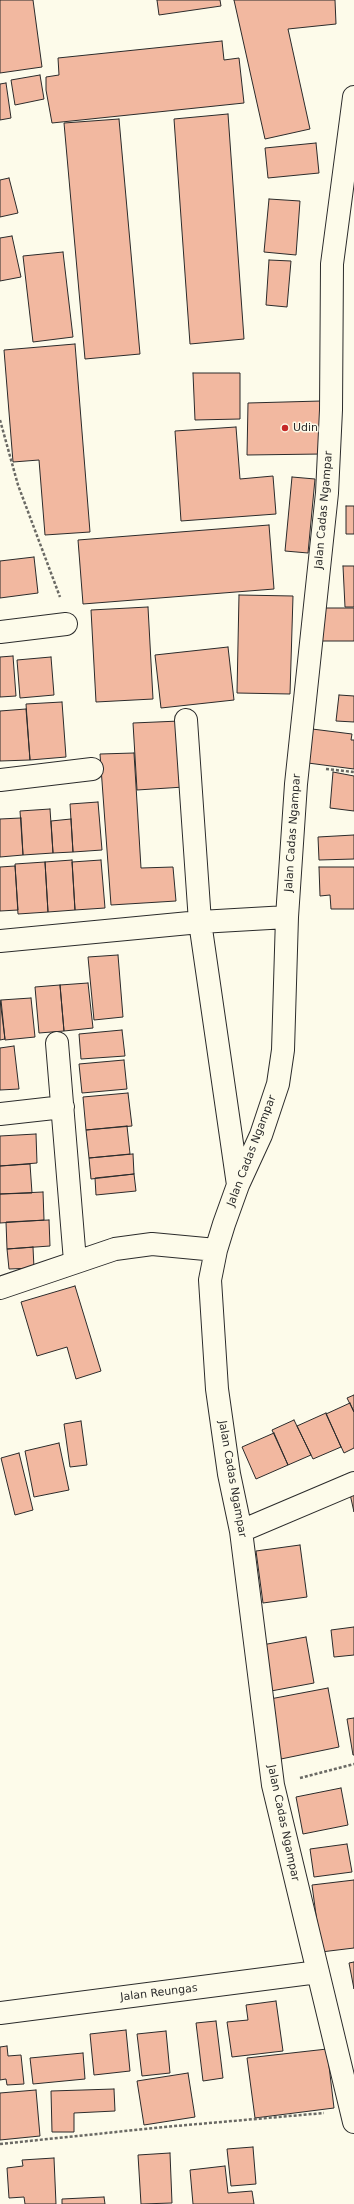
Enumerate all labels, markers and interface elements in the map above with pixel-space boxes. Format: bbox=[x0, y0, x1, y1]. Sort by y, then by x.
place label: Udin bbox=[293, 421, 318, 435]
marker: Udin bbox=[280, 423, 290, 433]
street label: Jalan Cadas Ngampar bbox=[312, 450, 336, 570]
street label: Jalan Cadas Ngampar bbox=[282, 773, 304, 893]
street label: Jalan Cadas Ngampar bbox=[225, 1093, 279, 1209]
street label: Jalan Cadas Ngampar bbox=[215, 1419, 249, 1539]
street label: Jalan Cadas Ngampar bbox=[264, 1764, 302, 1882]
street label: Jalan Reungas bbox=[120, 1982, 198, 2004]

